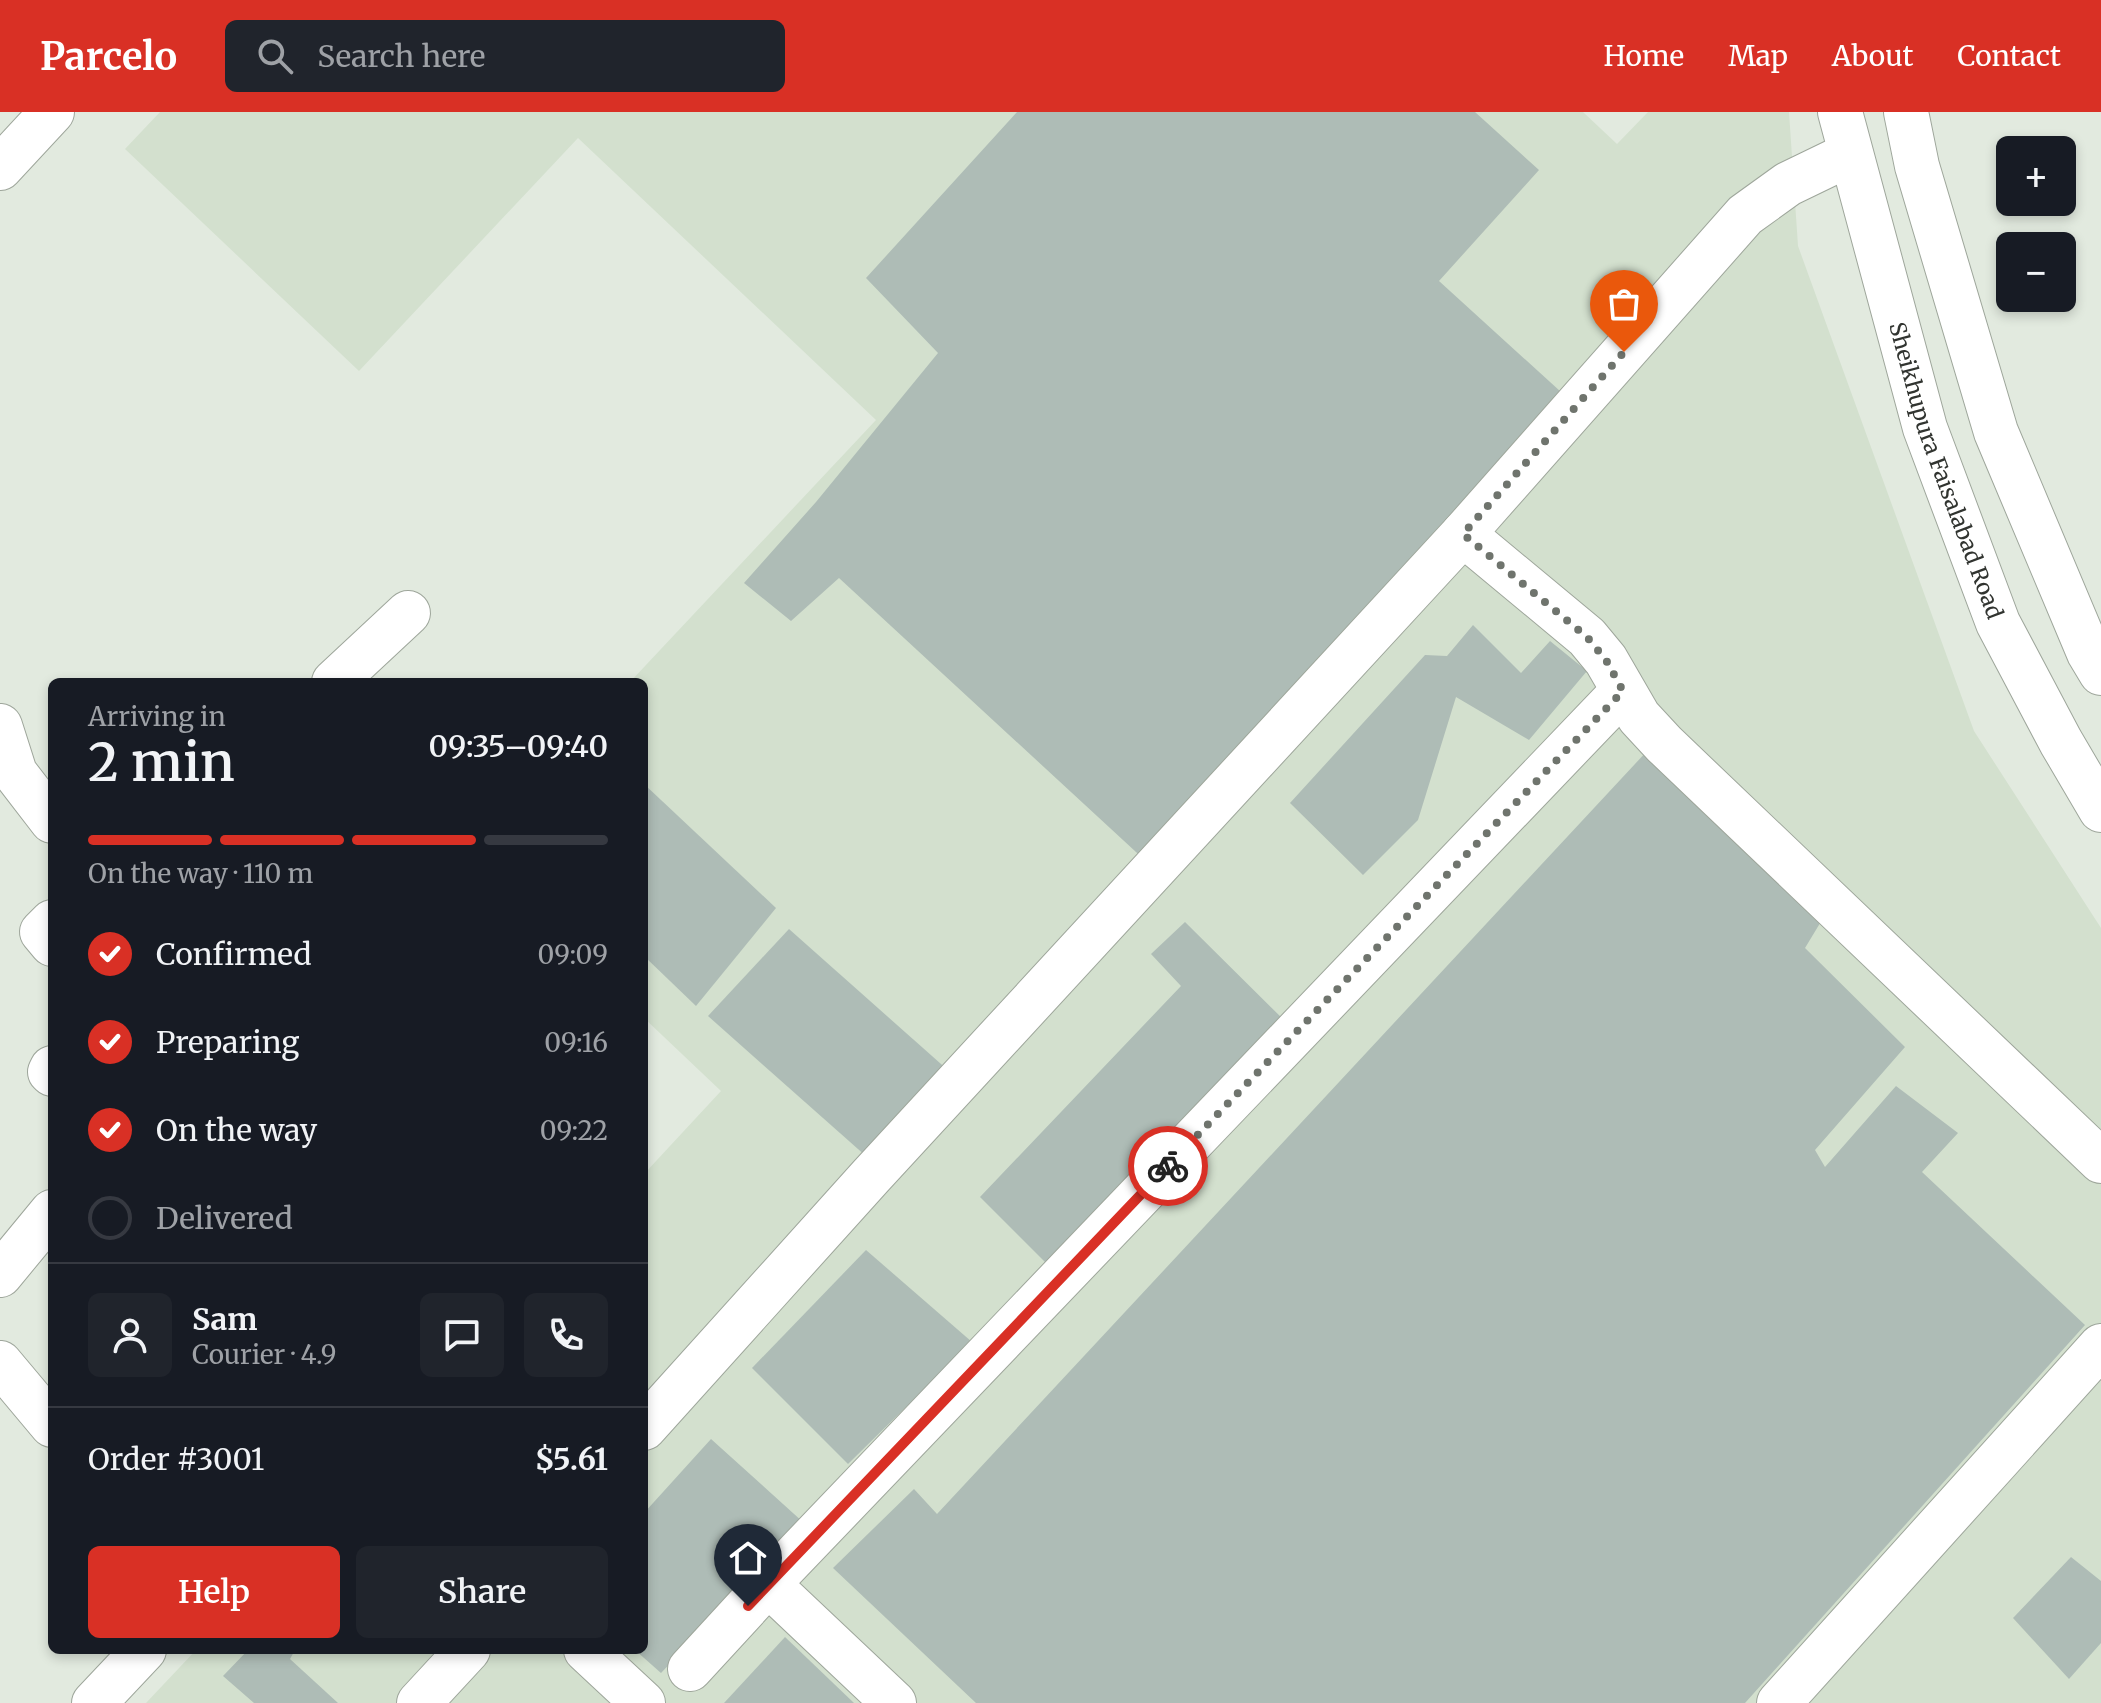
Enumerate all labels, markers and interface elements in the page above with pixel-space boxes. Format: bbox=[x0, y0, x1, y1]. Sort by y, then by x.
search box bbox=[225, 20, 785, 92]
text: Parcelo bbox=[40, 33, 177, 80]
icon: search bbox=[253, 34, 297, 78]
text: Search here bbox=[317, 37, 485, 75]
text: Home bbox=[1603, 38, 1684, 74]
text: Map bbox=[1728, 38, 1788, 74]
text: About bbox=[1832, 38, 1913, 74]
text: Contact bbox=[1957, 38, 2061, 74]
map controls bbox=[1996, 136, 2076, 312]
button: + bbox=[1996, 136, 2076, 216]
button: − bbox=[1996, 232, 2076, 312]
pin bbox=[1590, 270, 1658, 352]
icon: bag bbox=[1602, 282, 1646, 326]
street label: Sheikhupura Faisalabad Road bbox=[1883, 319, 2009, 623]
text: Arriving in bbox=[88, 700, 226, 733]
text: 09:35–09:40 bbox=[429, 727, 608, 765]
text: 2 min bbox=[88, 730, 235, 795]
text: On the way · 110 m bbox=[88, 857, 313, 890]
icon: check bbox=[88, 932, 132, 976]
text: Confirmed bbox=[156, 935, 311, 973]
text: 09:09 bbox=[538, 938, 608, 971]
icon: check bbox=[88, 1020, 132, 1064]
text: Preparing bbox=[156, 1023, 299, 1061]
text: 09:16 bbox=[544, 1026, 608, 1059]
icon: check bbox=[88, 1108, 132, 1152]
text: On the way bbox=[156, 1111, 317, 1149]
text: 09:22 bbox=[540, 1114, 608, 1147]
courier bbox=[1128, 1126, 1208, 1206]
icon: bike bbox=[1146, 1144, 1190, 1188]
text: Delivered bbox=[156, 1199, 293, 1237]
button: person bbox=[88, 1293, 172, 1377]
button: chat bbox=[420, 1293, 504, 1377]
button: phone bbox=[524, 1293, 608, 1377]
text: Sam bbox=[192, 1300, 257, 1338]
text: Courier · 4.9 bbox=[192, 1338, 336, 1371]
text: Order #3001 bbox=[88, 1440, 264, 1478]
text: $5.61 bbox=[535, 1440, 608, 1478]
pin bbox=[714, 1524, 782, 1606]
icon: home bbox=[726, 1536, 770, 1580]
button: Help bbox=[88, 1546, 340, 1638]
button: Share bbox=[356, 1546, 608, 1638]

